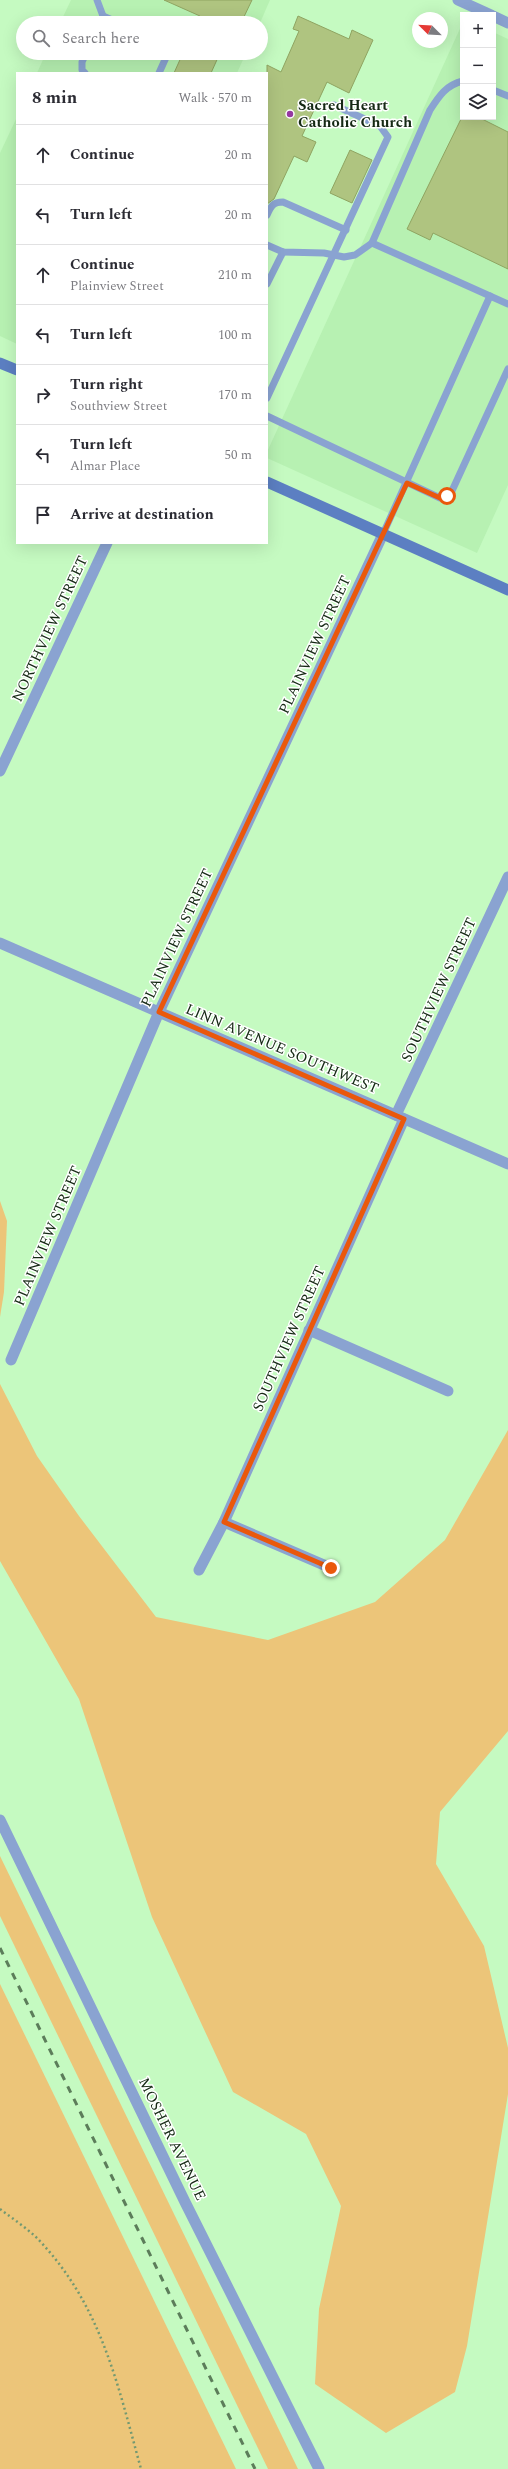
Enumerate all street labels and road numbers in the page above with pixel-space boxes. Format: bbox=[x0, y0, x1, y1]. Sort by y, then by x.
street label: NORTHVIEW STREET bbox=[6, 552, 94, 706]
street label: PLAINVIEW STREET bbox=[273, 572, 357, 718]
street label: PLAINVIEW STREET bbox=[135, 865, 219, 1011]
street label: SOUTHVIEW STREET bbox=[395, 914, 483, 1066]
street label: LINN AVENUE SOUTHWEST bbox=[182, 998, 382, 1100]
street label: PLAINVIEW STREET bbox=[8, 1162, 88, 1310]
street label: SOUTHVIEW STREET bbox=[247, 1263, 331, 1415]
street label: MOSHER AVENUE bbox=[132, 2074, 212, 2204]

